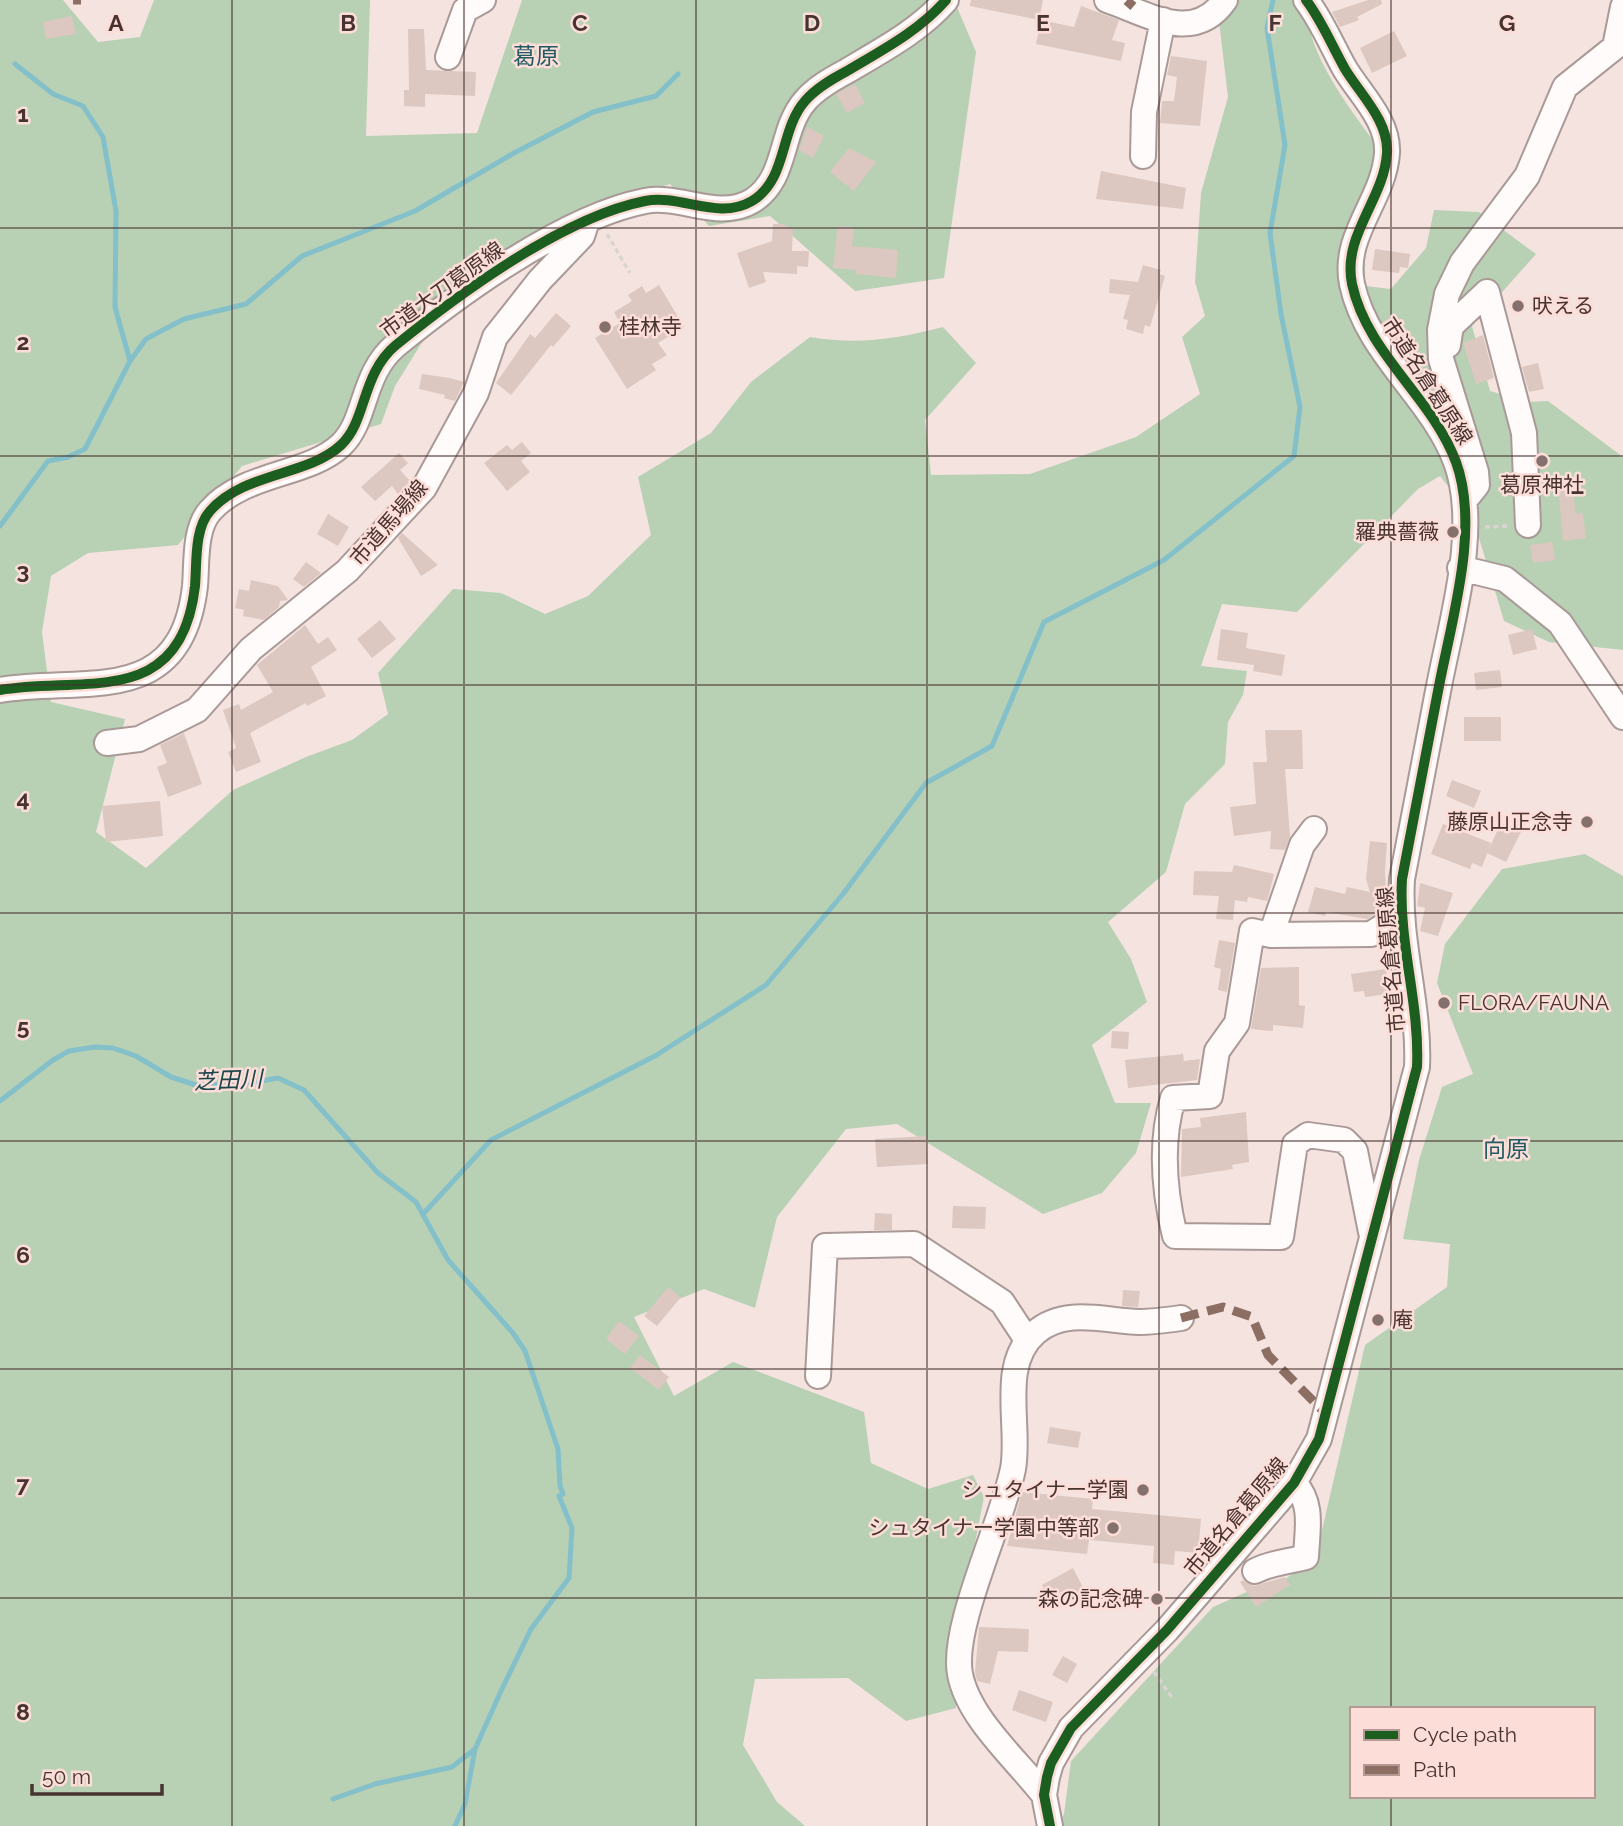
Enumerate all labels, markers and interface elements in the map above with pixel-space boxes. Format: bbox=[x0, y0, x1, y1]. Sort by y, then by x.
text: A bbox=[108, 9, 124, 36]
text: B bbox=[340, 9, 356, 36]
text: C bbox=[572, 9, 588, 36]
text: D bbox=[804, 9, 820, 36]
text: E bbox=[1036, 9, 1050, 36]
text: F bbox=[1268, 9, 1282, 36]
text: G bbox=[1499, 9, 1515, 36]
district label: 葛原 bbox=[513, 42, 559, 69]
text: 1 bbox=[17, 100, 29, 127]
street label: 市道大刀葛原線 bbox=[375, 236, 509, 343]
place label: 吠える bbox=[1532, 293, 1594, 318]
marker: 吠える bbox=[1510, 298, 1526, 314]
street label: 市道名倉葛原線 bbox=[1377, 312, 1478, 449]
place label: 桂林寺 bbox=[619, 314, 682, 339]
marker: 桂林寺 bbox=[597, 319, 613, 335]
text: 2 bbox=[17, 328, 29, 355]
marker: 葛原神社 bbox=[1534, 453, 1550, 469]
place label: 葛原神社 bbox=[1500, 472, 1584, 497]
street label: 市道馬場線 bbox=[345, 475, 432, 570]
place label: 羅典薔薇 bbox=[1355, 519, 1439, 544]
marker: 羅典薔薇 bbox=[1445, 524, 1461, 540]
text: 3 bbox=[17, 557, 29, 584]
text: 4 bbox=[16, 785, 30, 812]
place label: 藤原山正念寺 bbox=[1447, 809, 1573, 834]
marker: 藤原山正念寺 bbox=[1579, 814, 1595, 830]
street label: 市道名倉葛原線 bbox=[1372, 886, 1409, 1034]
place label: FLORA/FAUNA bbox=[1458, 990, 1609, 1015]
marker: FLORA/FAUNA bbox=[1436, 995, 1452, 1011]
text: 5 bbox=[17, 1013, 30, 1040]
water label: 芝田川 bbox=[193, 1065, 266, 1094]
district label: 向原 bbox=[1483, 1135, 1529, 1162]
text: 6 bbox=[16, 1241, 30, 1268]
place label: 庵 bbox=[1392, 1307, 1413, 1332]
marker: 庵 bbox=[1370, 1312, 1386, 1328]
street label: 市道名倉葛原線 bbox=[1179, 1452, 1292, 1581]
text: 7 bbox=[17, 1470, 30, 1497]
place label: シュタイナー学園 bbox=[961, 1477, 1129, 1502]
marker: シュタイナー学園 bbox=[1135, 1482, 1151, 1498]
place label: シュタイナー学園中等部 bbox=[868, 1515, 1099, 1540]
marker: シュタイナー学園中等部 bbox=[1105, 1520, 1121, 1536]
place label: 森の記念碑 bbox=[1038, 1586, 1143, 1611]
marker: 森の記念碑 bbox=[1149, 1591, 1165, 1607]
text: 8 bbox=[16, 1698, 30, 1725]
legend bbox=[1350, 1707, 1595, 1798]
text: Cycle path bbox=[1413, 1722, 1517, 1747]
scale bar bbox=[32, 1752, 161, 1796]
text: Path bbox=[1413, 1757, 1457, 1782]
text: 50 m bbox=[42, 1764, 91, 1789]

